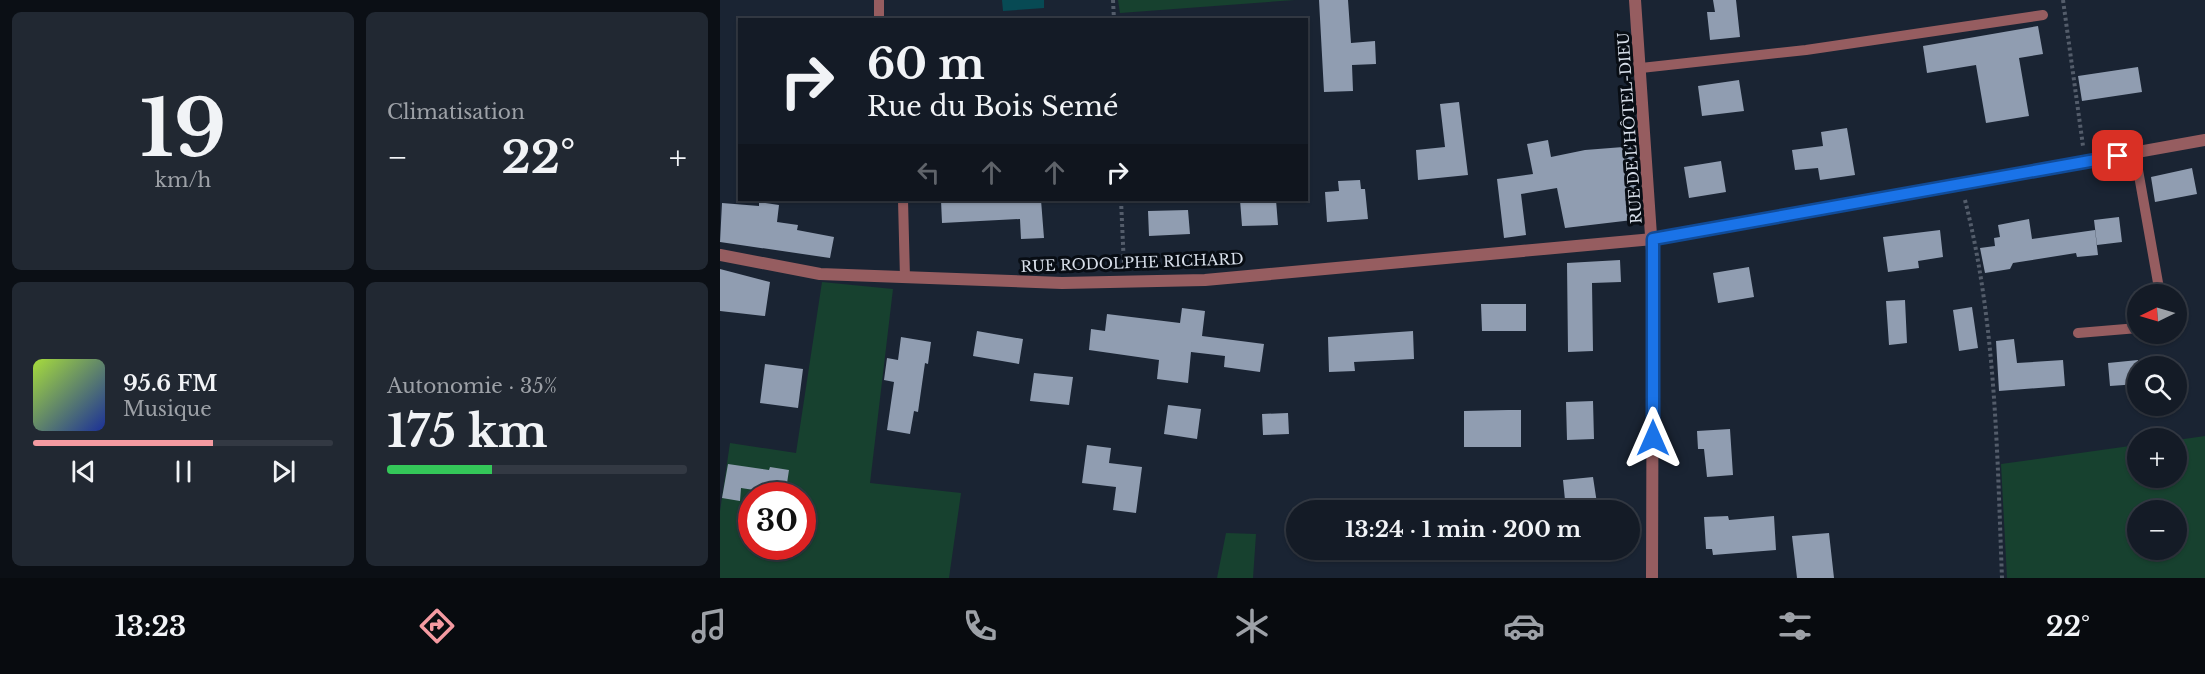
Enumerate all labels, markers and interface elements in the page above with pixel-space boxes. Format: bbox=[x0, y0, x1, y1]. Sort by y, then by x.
street label: RUE DE L'HÔTEL-DIEU bbox=[1613, 32, 1646, 224]
text: 60 m bbox=[867, 38, 985, 90]
icon: right bbox=[768, 42, 846, 120]
text: 19 bbox=[140, 80, 226, 177]
text: Rue du Bois Semé bbox=[867, 90, 1119, 123]
text: Climatisation bbox=[387, 100, 525, 124]
text: 22° bbox=[502, 129, 575, 185]
pin bbox=[2092, 130, 2143, 181]
text: − bbox=[387, 137, 408, 178]
text: + bbox=[669, 137, 687, 178]
icon: arrive bbox=[2101, 139, 2134, 172]
icon: left bbox=[912, 156, 945, 189]
icon: ahead bbox=[975, 156, 1008, 189]
icon: ahead bbox=[1038, 156, 1071, 189]
icon: right bbox=[1101, 156, 1134, 189]
text: km/h bbox=[155, 168, 211, 192]
street label: RUE RODOLPHE RICHARD bbox=[1020, 249, 1244, 276]
north arrow bbox=[2127, 284, 2187, 344]
map controls bbox=[2127, 284, 2187, 560]
button: search bbox=[2127, 356, 2187, 416]
text: 95.6 FM bbox=[123, 370, 217, 397]
text: Autonomie · 35% bbox=[387, 374, 557, 398]
text: Musique bbox=[123, 397, 212, 421]
text: 175 km bbox=[387, 403, 548, 459]
position arrow bbox=[1621, 406, 1685, 470]
button: + bbox=[2127, 428, 2187, 488]
icon: previous bbox=[67, 455, 100, 488]
icon: pause bbox=[167, 455, 200, 488]
icon: next bbox=[267, 455, 300, 488]
speed limit sign: 30 bbox=[738, 482, 816, 560]
button: − bbox=[2127, 500, 2187, 560]
text: 13:24 · 1 min · 200 m bbox=[1345, 516, 1581, 543]
icon: directions bbox=[416, 605, 458, 647]
icon: music bbox=[688, 605, 730, 647]
icon: phone bbox=[959, 605, 1001, 647]
icon: climate bbox=[1231, 605, 1273, 647]
icon: car bbox=[1503, 605, 1545, 647]
icon: filters bbox=[1774, 605, 1816, 647]
text: 13:23 bbox=[115, 610, 186, 643]
text: 22° bbox=[2046, 610, 2090, 643]

